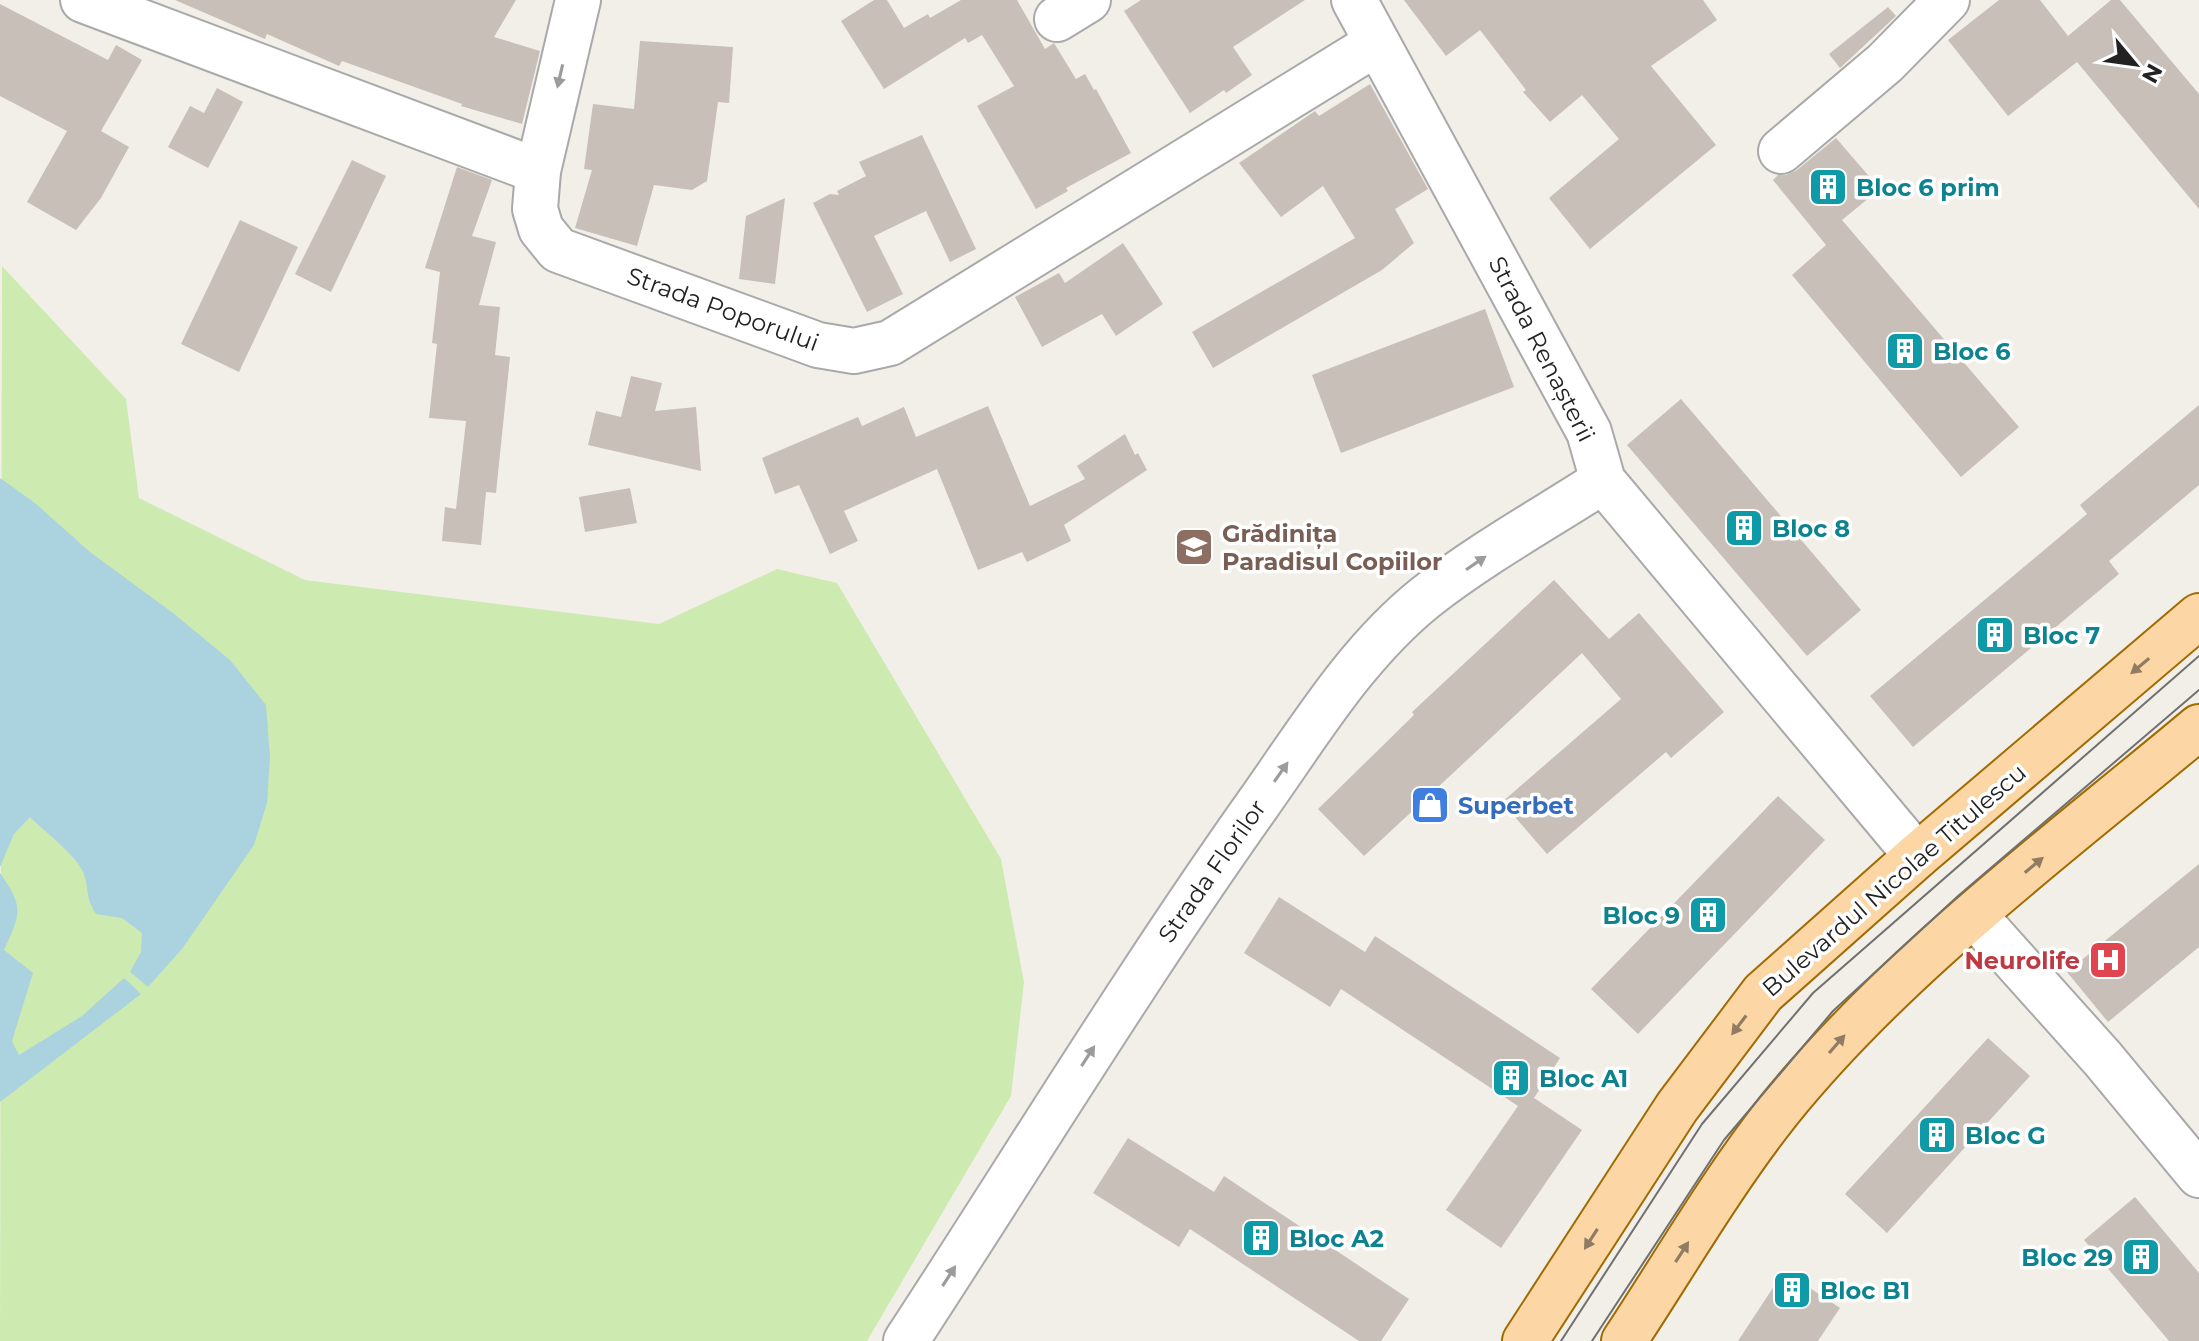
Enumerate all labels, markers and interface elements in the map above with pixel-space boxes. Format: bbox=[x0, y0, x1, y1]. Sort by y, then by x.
north arrow bbox=[2095, 24, 2175, 104]
text: N bbox=[2136, 59, 2168, 88]
one-way arrow bbox=[553, 64, 566, 89]
building icon: Bloc 6 prim bbox=[1807, 166, 1849, 208]
place label: Bloc 6 prim bbox=[1856, 173, 2000, 202]
street label: Strada Renașterii bbox=[1483, 251, 1601, 447]
street label: Strada Poporului bbox=[623, 261, 823, 357]
building icon: Bloc 6 bbox=[1884, 330, 1926, 372]
place label: Bloc 6 bbox=[1933, 337, 2011, 366]
building icon: Bloc 8 bbox=[1723, 507, 1765, 549]
place label: Bloc 8 bbox=[1772, 514, 1850, 543]
place label: Grădinița Paradisul Copiilor bbox=[1222, 519, 1442, 576]
school or university icon: Grădinița Paradisul Copiilor bbox=[1173, 526, 1215, 568]
one-way arrow bbox=[1465, 556, 1486, 571]
building icon: Bloc 7 bbox=[1974, 614, 2016, 656]
place label: Bloc 7 bbox=[2023, 621, 2100, 650]
one-way arrow bbox=[2130, 657, 2150, 674]
street label: Bulevardul Nicolae Titulescu bbox=[1756, 758, 2032, 1002]
one-way arrow bbox=[1273, 761, 1288, 782]
shop icon: Superbet bbox=[1409, 784, 1451, 826]
place label: Superbet bbox=[1458, 791, 1574, 820]
street label: Strada Florilor bbox=[1152, 794, 1272, 948]
one-way arrow bbox=[2023, 857, 2043, 874]
building icon: Bloc 9 bbox=[1687, 894, 1729, 936]
place label: Bloc 9 bbox=[1602, 901, 1680, 930]
hospital icon: Neurolife bbox=[2087, 939, 2129, 981]
place label: Neurolife bbox=[1964, 946, 2080, 975]
one-way arrow bbox=[1732, 1015, 1748, 1035]
one-way arrow bbox=[1828, 1035, 1846, 1054]
one-way arrow bbox=[1081, 1045, 1095, 1067]
building icon: Bloc A1 bbox=[1490, 1057, 1532, 1099]
place label: Bloc A1 bbox=[1539, 1064, 1628, 1093]
building icon: Bloc G bbox=[1916, 1114, 1958, 1156]
place label: Bloc G bbox=[1965, 1121, 2046, 1150]
building icon: Bloc A2 bbox=[1240, 1217, 1282, 1259]
place label: Bloc A2 bbox=[1289, 1224, 1384, 1253]
one-way arrow bbox=[1584, 1228, 1599, 1250]
building icon: Bloc 29 bbox=[2120, 1236, 2162, 1278]
one-way arrow bbox=[1675, 1242, 1690, 1263]
place label: Bloc 29 bbox=[2021, 1243, 2113, 1272]
one-way arrow bbox=[941, 1265, 956, 1286]
building icon: Bloc B1 bbox=[1771, 1269, 1813, 1311]
place label: Bloc B1 bbox=[1820, 1276, 1910, 1305]

